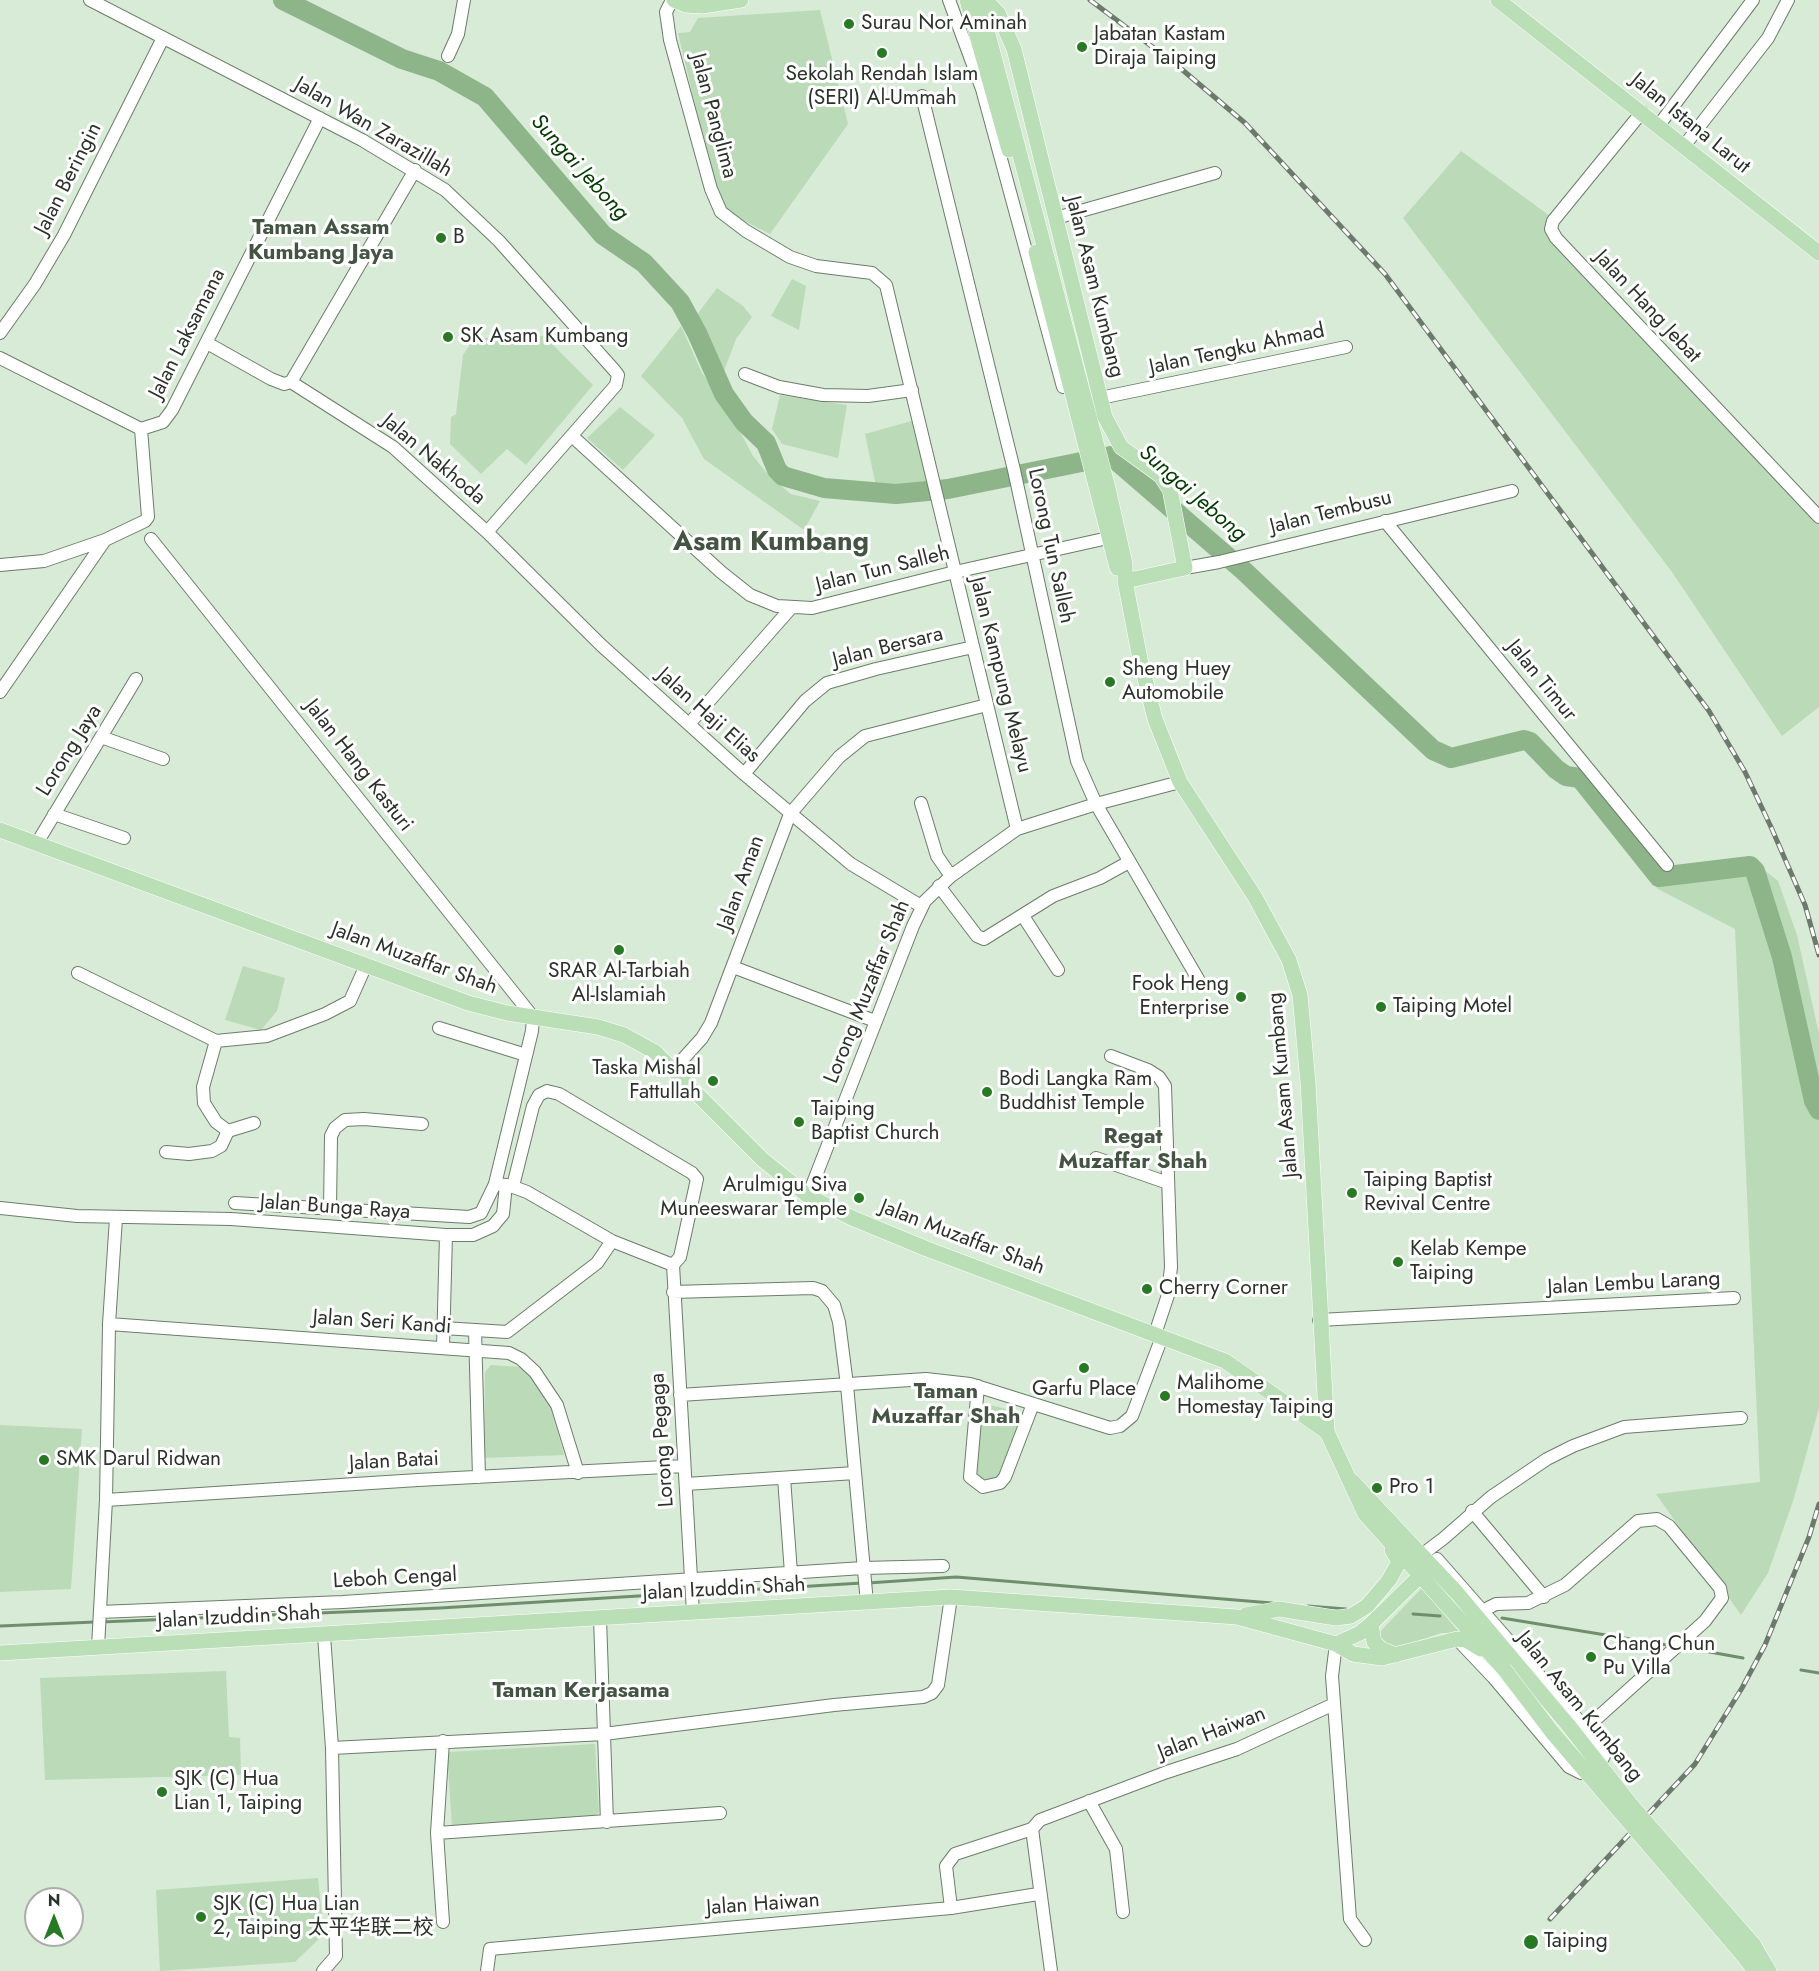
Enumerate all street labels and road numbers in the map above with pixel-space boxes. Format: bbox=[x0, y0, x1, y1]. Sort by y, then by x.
street label: Jalan Panglima bbox=[684, 51, 742, 181]
street label: Jalan Istana Larut bbox=[1625, 68, 1755, 180]
street label: Jalan Wan Zarazillah bbox=[290, 73, 456, 183]
street label: Jalan Beringin bbox=[30, 119, 108, 239]
street label: Jalan Asam Kumbang bbox=[1059, 194, 1129, 380]
street label: Jalan Hang Jebat bbox=[1588, 245, 1706, 369]
street label: Jalan Laksamana bbox=[144, 265, 232, 403]
street label: Jalan Tengku Ahmad bbox=[1147, 319, 1327, 381]
street label: Jalan Nakhoda bbox=[376, 409, 490, 511]
street label: Lorong Tun Salleh bbox=[1021, 466, 1079, 626]
street label: Jalan Tembusu bbox=[1267, 486, 1395, 540]
street label: Jalan Tun Salleh bbox=[814, 541, 952, 599]
street label: Jalan Kampung Melayu bbox=[963, 574, 1037, 776]
street label: Jalan Bersara bbox=[830, 622, 946, 674]
street label: Jalan Timur bbox=[1501, 635, 1581, 727]
street label: Jalan Haji Elias bbox=[651, 663, 765, 769]
street label: Jalan Hang Kasturi bbox=[299, 695, 417, 837]
street label: Lorong Jaya bbox=[32, 701, 108, 801]
street label: Jalan Aman bbox=[713, 832, 771, 934]
street label: Lorong Muzaffar Shah bbox=[820, 897, 916, 1087]
street label: Jalan Muzaffar Shah bbox=[328, 917, 500, 1001]
street label: Jalan Asam Kumbang bbox=[1263, 991, 1305, 1179]
street label: Jalan Bunga Raya bbox=[259, 1190, 411, 1226]
street label: Jalan Muzaffar Shah bbox=[876, 1195, 1048, 1281]
street label: Jalan Lembu Larang bbox=[1547, 1267, 1721, 1301]
street label: Jalan Seri Kandi bbox=[312, 1306, 452, 1340]
street label: Lorong Pegaga bbox=[646, 1372, 680, 1508]
street label: Jalan Batai bbox=[348, 1447, 440, 1477]
street label: Leboh Cengal bbox=[332, 1563, 458, 1595]
street label: Jalan Izuddin Shah bbox=[642, 1573, 806, 1607]
street label: Jalan Izuddin Shah bbox=[157, 1601, 321, 1635]
street label: Jalan Asam Kumbang bbox=[1511, 1627, 1647, 1787]
street label: Jalan Haiwan bbox=[1155, 1702, 1269, 1766]
street label: Jalan Haiwan bbox=[706, 1888, 820, 1922]

